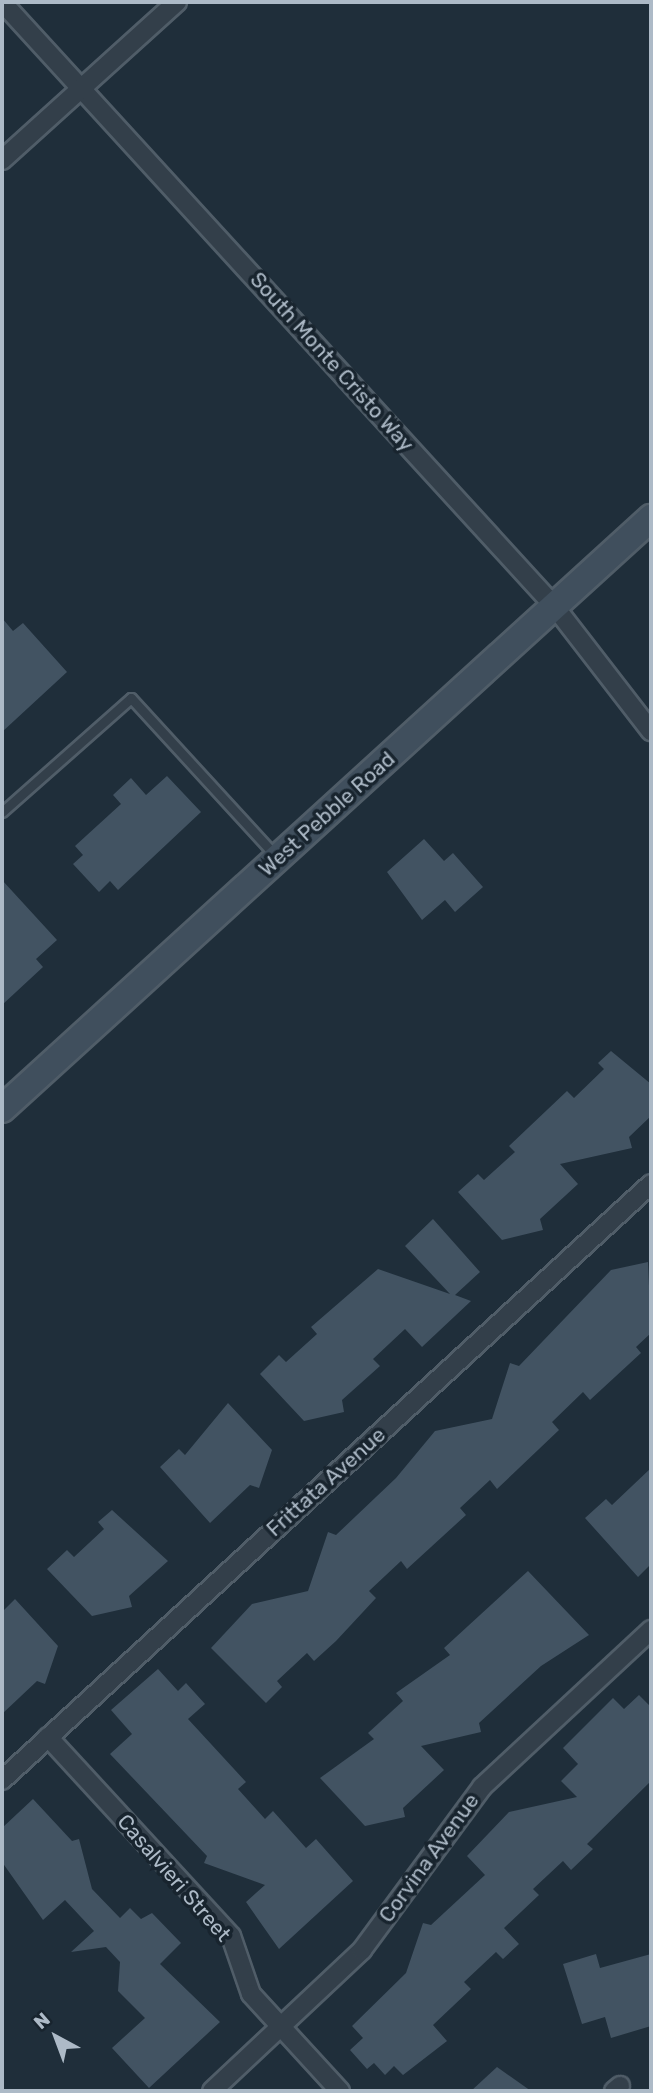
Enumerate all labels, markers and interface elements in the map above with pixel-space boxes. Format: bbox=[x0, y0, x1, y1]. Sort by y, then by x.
street label: South Monte Cristo Way bbox=[245, 267, 419, 457]
street label: West Pebble Road bbox=[254, 746, 400, 882]
street label: Frittata Avenue bbox=[261, 1422, 391, 1542]
street label: Corvina Avenue bbox=[374, 1788, 484, 1928]
street label: Casalvieri Street bbox=[112, 1809, 236, 1947]
north arrow bbox=[21, 2002, 91, 2072]
text: N bbox=[29, 2008, 55, 2034]

